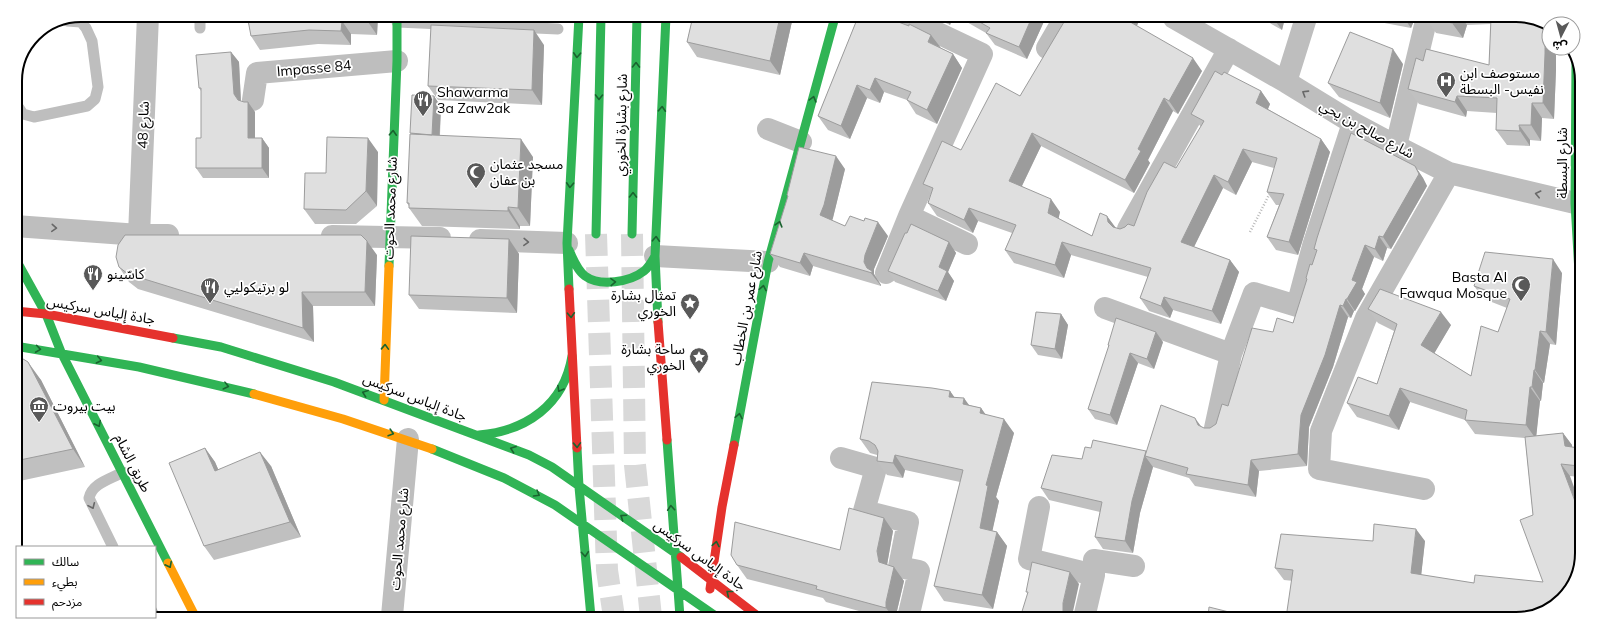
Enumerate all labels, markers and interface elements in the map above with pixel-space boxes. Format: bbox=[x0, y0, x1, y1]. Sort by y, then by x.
north arrow bbox=[1541, 16, 1581, 56]
text: ش bbox=[1552, 38, 1568, 54]
one-way arrow bbox=[572, 52, 581, 58]
street label: Impasse 84 bbox=[276, 56, 353, 80]
one-way arrow bbox=[632, 62, 640, 68]
place label: مستوصف ابن نفيس- البسطة bbox=[1460, 64, 1544, 98]
hospital icon: مستوصف ابن نفيس- البسطة bbox=[1435, 70, 1457, 98]
street label: شارع بشارة الخوري bbox=[611, 73, 633, 177]
place label: Shawarma 3a Zaw2ak bbox=[437, 83, 511, 117]
restaurant icon: Shawarma 3a Zaw2ak bbox=[412, 89, 434, 117]
one-way arrow bbox=[1302, 90, 1309, 98]
one-way arrow bbox=[594, 94, 603, 100]
one-way arrow bbox=[808, 96, 817, 103]
street label: شارع صالح بن يحي bbox=[1316, 96, 1417, 164]
street label: شارع 48 bbox=[133, 101, 155, 149]
one-way arrow bbox=[657, 106, 666, 112]
street label: شارع البسطة bbox=[1553, 127, 1573, 199]
one-way arrow bbox=[389, 130, 398, 136]
place label: مسجد عثمان بن عفان bbox=[490, 155, 563, 189]
street label: شارع محمد الحوت bbox=[379, 156, 403, 260]
mosque icon: مسجد عثمان بن عفان bbox=[465, 161, 487, 189]
one-way arrow bbox=[566, 182, 574, 188]
one-way arrow bbox=[1534, 190, 1541, 198]
one-way arrow bbox=[629, 192, 637, 198]
one-way arrow bbox=[774, 221, 783, 228]
one-way arrow bbox=[51, 224, 57, 233]
one-way arrow bbox=[651, 236, 660, 242]
one-way arrow bbox=[523, 237, 529, 246]
street label: شارع عمر بن الخطاب bbox=[726, 249, 768, 367]
restaurant icon: كاسّينو bbox=[82, 263, 104, 291]
place label: كاسّينو bbox=[107, 265, 145, 283]
place label: Basta Al Fawqua Mosque bbox=[1399, 268, 1507, 302]
mosque icon: Basta Al Fawqua Mosque bbox=[1510, 274, 1532, 302]
restaurant icon: لو برتيكوليي bbox=[199, 276, 221, 304]
one-way arrow bbox=[610, 277, 616, 286]
place label: لو برتيكوليي bbox=[224, 278, 289, 298]
one-way arrow bbox=[759, 285, 767, 291]
place label: تمثال بشارة الخوري bbox=[611, 286, 676, 322]
street label: جادة إلياس سركيس bbox=[45, 292, 157, 329]
place icon: تمثال بشارة الخوري bbox=[679, 292, 701, 320]
one-way arrow bbox=[567, 312, 575, 318]
place label: ساحة بشارة الخوري bbox=[621, 340, 685, 376]
one-way arrow bbox=[35, 344, 41, 353]
one-way arrow bbox=[381, 344, 390, 350]
place icon: ساحة بشارة الخوري bbox=[688, 346, 710, 374]
one-way arrow bbox=[96, 355, 102, 363]
street label: جادة إلياس سركيس bbox=[360, 369, 469, 426]
one-way arrow bbox=[223, 382, 229, 390]
one-way arrow bbox=[557, 385, 564, 392]
one-way arrow bbox=[362, 390, 369, 398]
museum icon: بيت بيروت bbox=[28, 395, 50, 423]
place label: بيت بيروت bbox=[53, 397, 116, 415]
one-way arrow bbox=[735, 413, 743, 419]
one-way arrow bbox=[93, 420, 101, 427]
one-way arrow bbox=[388, 428, 395, 437]
street label: طريق الشام bbox=[109, 431, 155, 496]
one-way arrow bbox=[573, 442, 581, 448]
one-way arrow bbox=[509, 445, 516, 454]
street label: شارع محمد الحوت bbox=[386, 487, 414, 591]
one-way arrow bbox=[533, 490, 540, 497]
one-way arrow bbox=[87, 501, 95, 509]
one-way arrow bbox=[667, 505, 676, 511]
one-way arrow bbox=[620, 514, 627, 522]
street label: جادة إلياس سركيس bbox=[650, 515, 750, 595]
one-way arrow bbox=[711, 541, 720, 547]
legend bbox=[16, 546, 156, 618]
one-way arrow bbox=[580, 551, 589, 557]
text: سالك bbox=[52, 554, 79, 569]
one-way arrow bbox=[164, 561, 172, 568]
text: بطيء bbox=[52, 574, 78, 592]
one-way arrow bbox=[726, 590, 733, 597]
text: مزدحم bbox=[52, 594, 82, 611]

